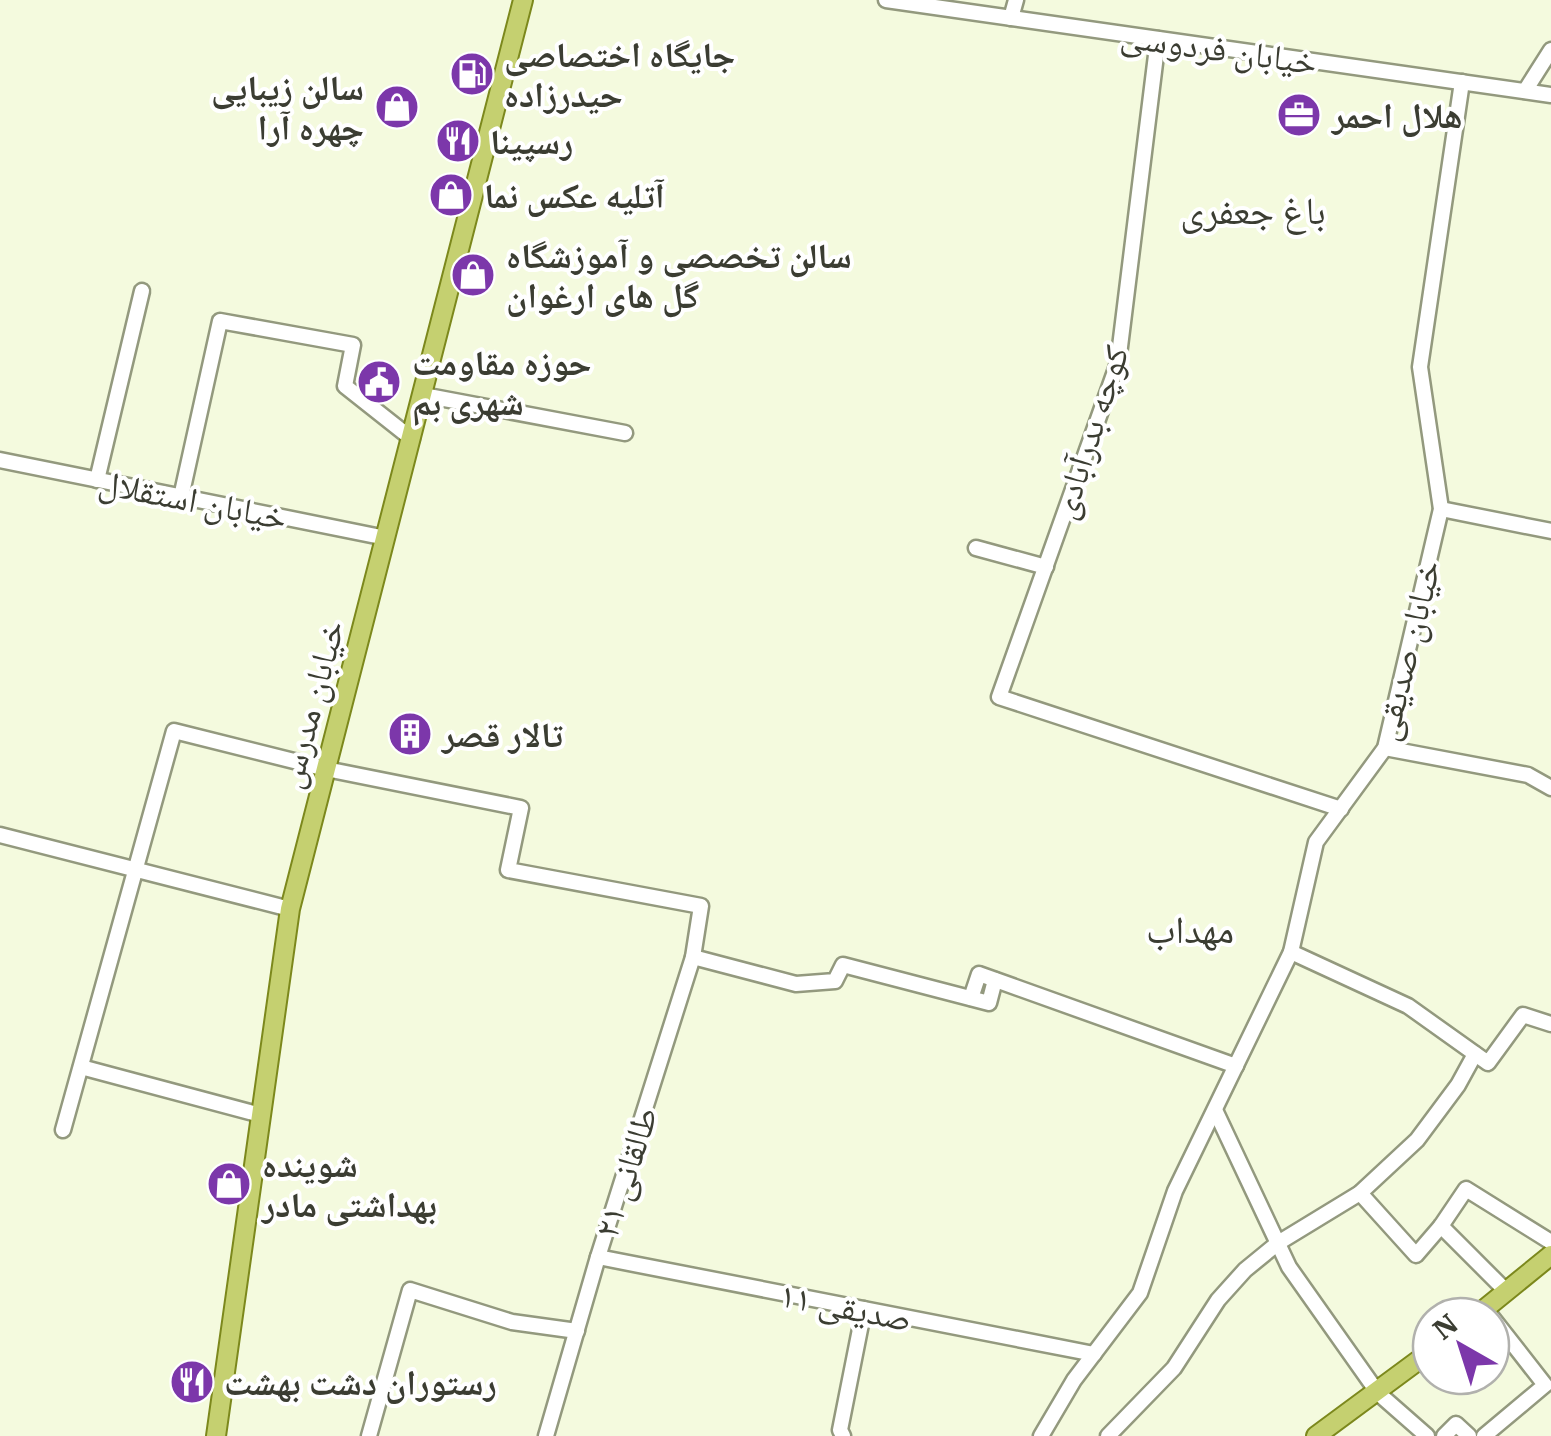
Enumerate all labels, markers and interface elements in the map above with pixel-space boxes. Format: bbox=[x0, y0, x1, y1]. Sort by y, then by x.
street label: خیابان فردوسی bbox=[1118, 11, 1320, 85]
place label: جایگاه اختصاصی حیدرزاده bbox=[504, 31, 735, 117]
fuel station icon: جایگاه اختصاصی حیدرزاده bbox=[449, 51, 495, 97]
place label: سالن زیبایی چهره آرا bbox=[211, 64, 364, 150]
shop icon: سالن زیبایی چهره آرا bbox=[374, 84, 420, 130]
office icon: هلال احمر bbox=[1276, 92, 1322, 138]
place label: هلال احمر bbox=[1330, 92, 1463, 138]
restaurant icon: رسپینا bbox=[435, 118, 481, 164]
place label: رسپینا bbox=[490, 118, 573, 164]
shop icon: آتلیه عکس نما bbox=[428, 172, 474, 218]
place label: آتلیه عکس نما bbox=[484, 172, 665, 218]
district label: باغ جعفری bbox=[1180, 185, 1326, 235]
place label: سالن تخصصی و آموزشگاه گل های ارغوان bbox=[506, 232, 852, 318]
shop icon: سالن تخصصی و آموزشگاه گل های ارغوان bbox=[450, 252, 496, 298]
place label: حوزه مقاومت شهری بم bbox=[412, 339, 592, 426]
street label: کوچه بدرآبادی bbox=[1039, 339, 1139, 525]
public building icon: حوزه مقاومت شهری بم bbox=[356, 359, 402, 405]
street label: خیابان استقلال bbox=[95, 458, 291, 540]
street label: خیابان صدیقی bbox=[1361, 555, 1451, 745]
street label: خیابان مدرس bbox=[265, 615, 355, 793]
building icon: تالار قصر bbox=[387, 711, 433, 757]
place label: تالار قصر bbox=[440, 711, 564, 757]
district label: مهداب bbox=[1146, 904, 1234, 953]
street label: طالقانی ۲۱ bbox=[582, 1101, 668, 1243]
place label: شوینده بهداشتی مادر bbox=[260, 1141, 437, 1227]
shop icon: شوینده بهداشتی مادر bbox=[206, 1161, 252, 1207]
street label: صدیقی ۱۱ bbox=[776, 1271, 916, 1341]
north arrow bbox=[1411, 1296, 1511, 1396]
text: N bbox=[1425, 1305, 1465, 1348]
restaurant icon: رستوران دشت بهشت bbox=[169, 1359, 215, 1405]
place label: رستوران دشت بهشت bbox=[224, 1359, 497, 1405]

